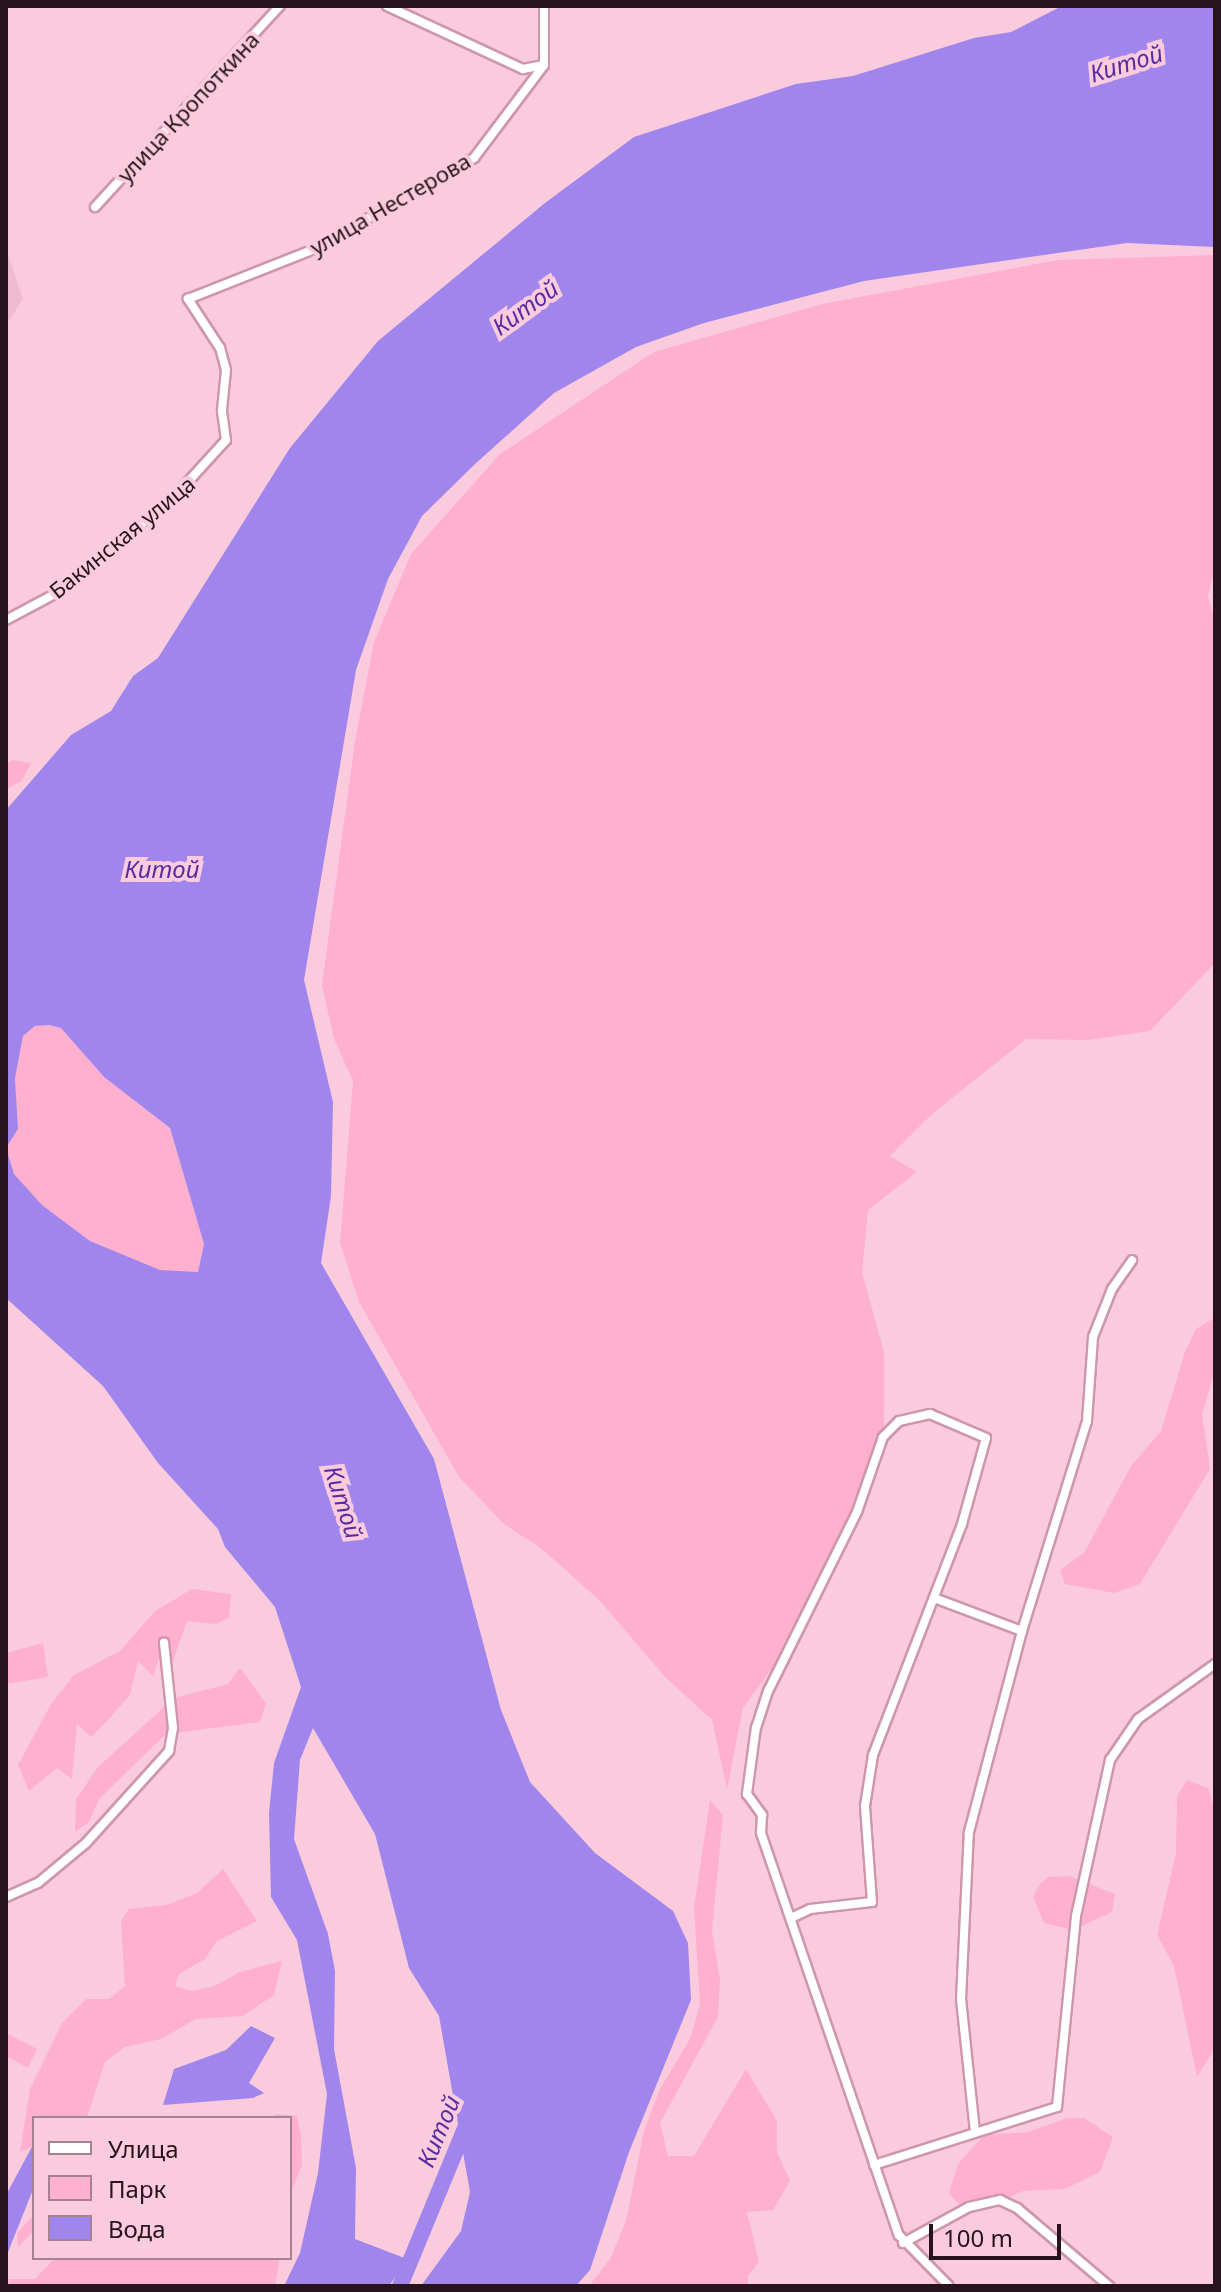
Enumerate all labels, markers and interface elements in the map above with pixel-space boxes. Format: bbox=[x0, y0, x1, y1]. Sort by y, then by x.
street label: улица Кропоткина bbox=[112, 26, 264, 188]
water label: Китой bbox=[1086, 38, 1166, 88]
street label: улица Нестерова bbox=[305, 147, 475, 261]
water label: Китой bbox=[486, 273, 564, 341]
street label: Бакинская улица bbox=[44, 470, 200, 604]
water label: Китой bbox=[125, 855, 199, 883]
water label: Китой bbox=[319, 1462, 369, 1542]
water label: Китой bbox=[411, 2091, 465, 2171]
legend bbox=[32, 2116, 292, 2260]
text: Улица bbox=[108, 2132, 179, 2165]
text: Парк bbox=[108, 2172, 166, 2205]
scale bar bbox=[933, 2208, 1065, 2258]
text: Вода bbox=[108, 2212, 166, 2245]
text: 100 m bbox=[943, 2221, 1013, 2254]

